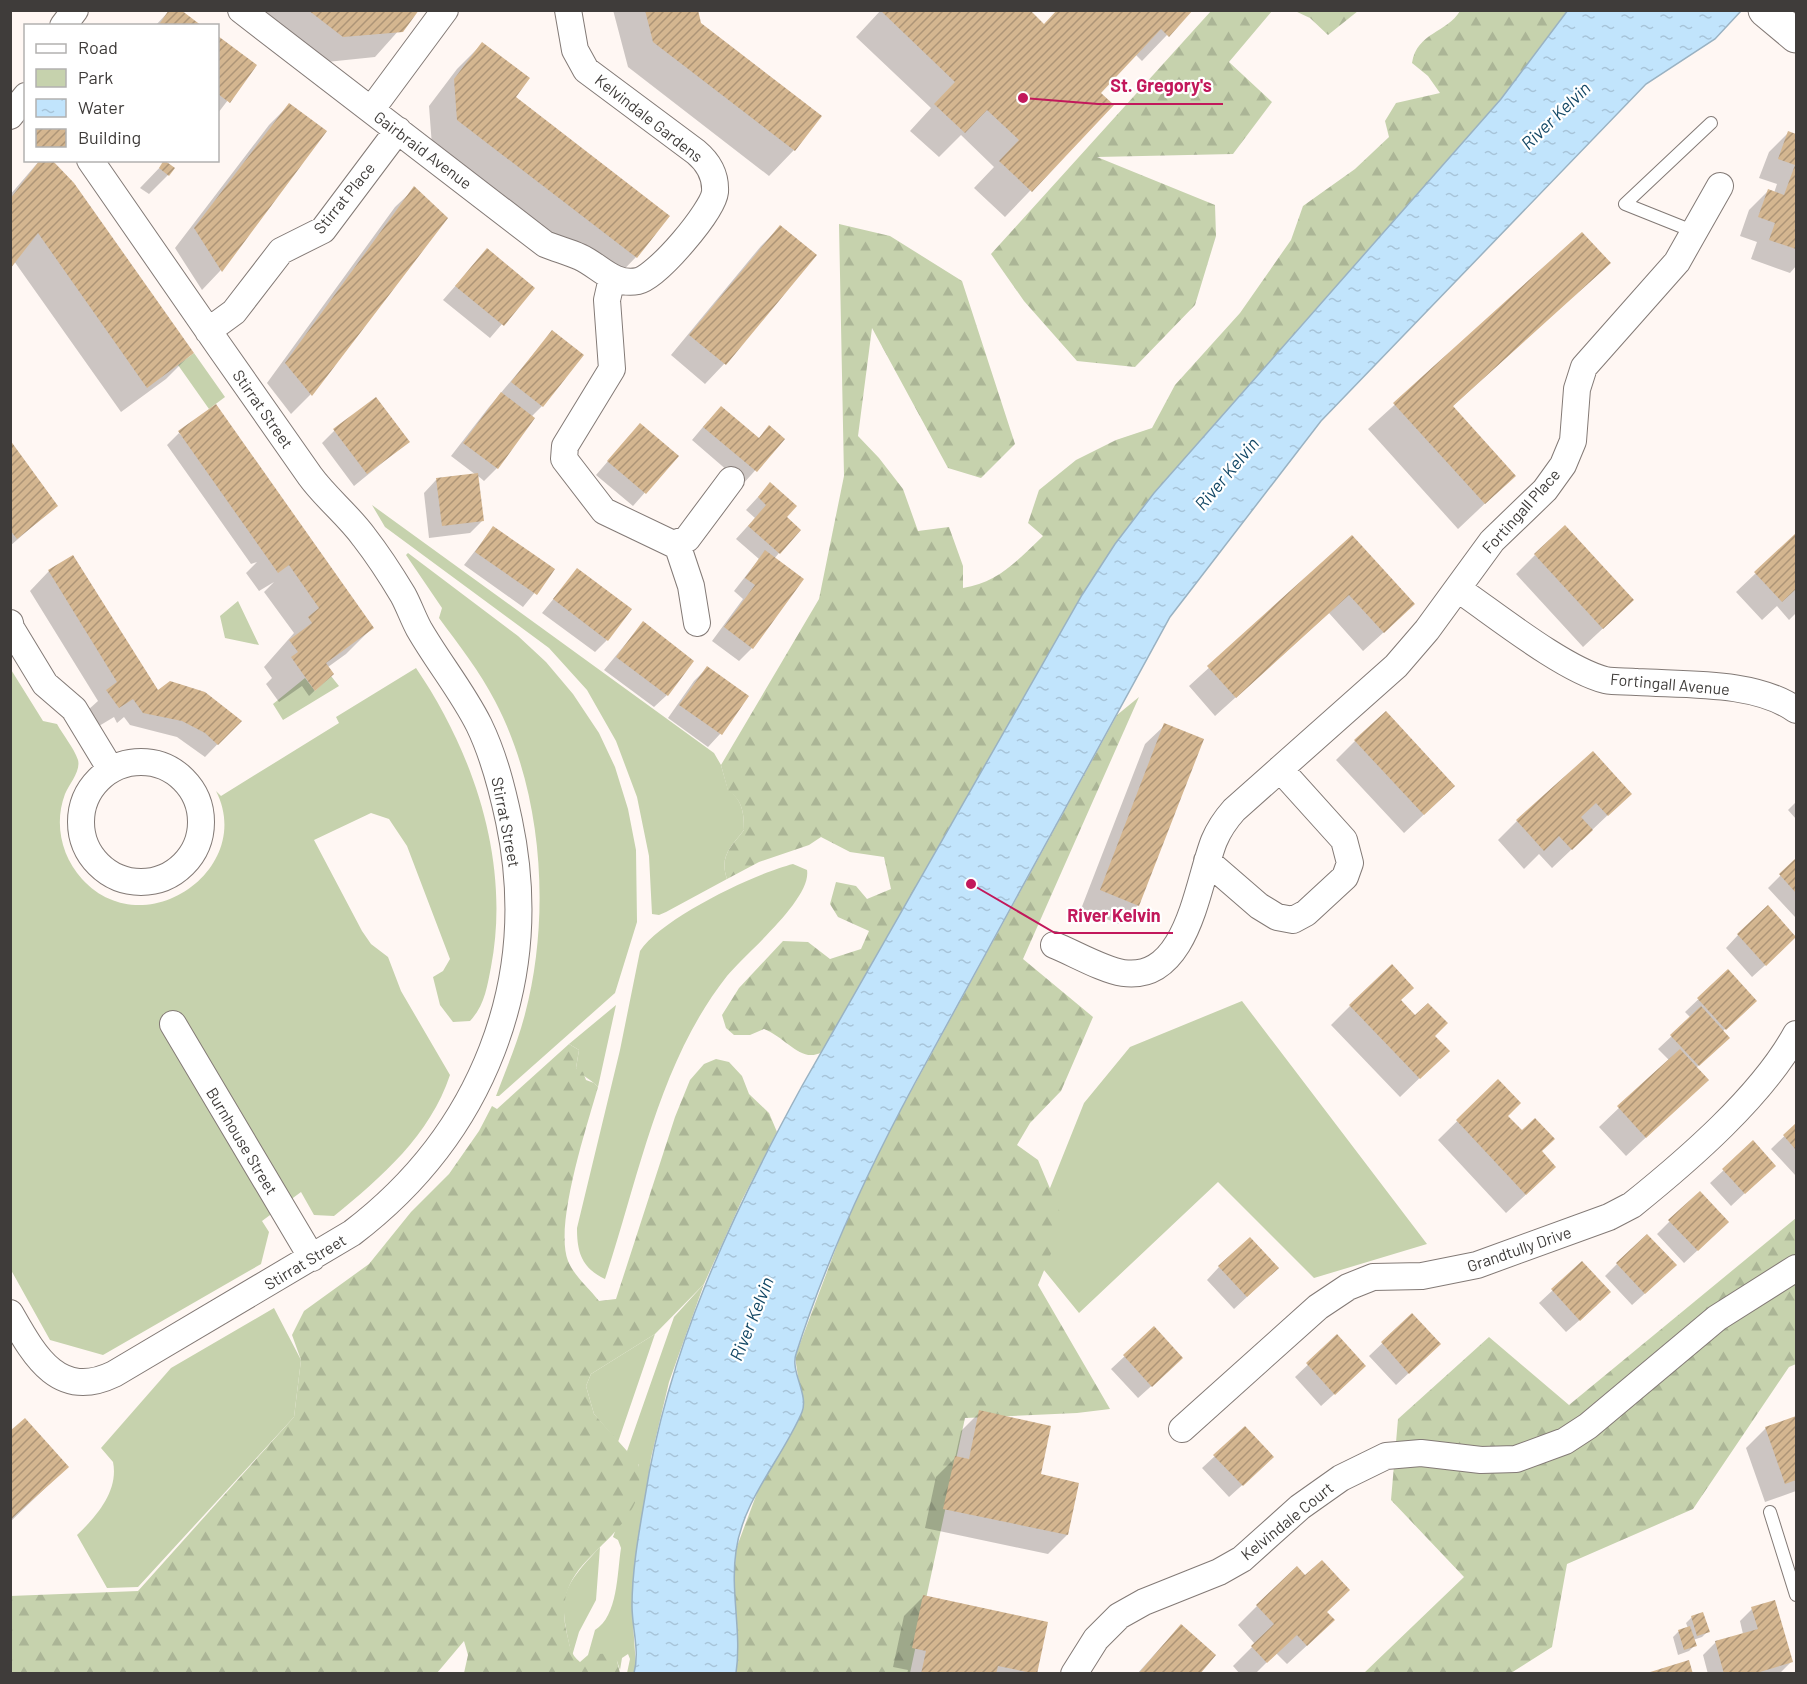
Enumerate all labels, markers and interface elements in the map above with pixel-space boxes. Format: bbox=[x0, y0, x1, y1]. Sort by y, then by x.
legend bbox=[24, 24, 219, 162]
text: Road bbox=[78, 36, 118, 58]
text: Park bbox=[78, 66, 113, 88]
callout: St. Gregory's bbox=[1098, 68, 1223, 104]
street label: Kelvindale Gardens bbox=[592, 70, 707, 166]
text: St. Gregory's bbox=[1110, 74, 1212, 96]
water label: River Kelvin bbox=[1516, 77, 1595, 154]
text: Water bbox=[78, 96, 125, 118]
street label: Gairbraid Avenue bbox=[371, 107, 476, 193]
text: Building bbox=[78, 126, 141, 148]
street label: Stirrat Place bbox=[309, 158, 378, 237]
street label: Stirrat Street bbox=[229, 366, 297, 452]
water label: River Kelvin bbox=[1189, 433, 1263, 514]
street label: Fortingall Place bbox=[1478, 464, 1564, 557]
street label: Fortingall Avenue bbox=[1609, 669, 1731, 698]
street label: Stirrat Street bbox=[488, 775, 525, 869]
callout: River Kelvin bbox=[1055, 897, 1173, 933]
text: River Kelvin bbox=[1067, 904, 1161, 926]
street label: Burnhouse Street bbox=[203, 1084, 282, 1198]
street label: Grandtully Drive bbox=[1464, 1222, 1573, 1275]
street label: Stirrat Street bbox=[261, 1230, 349, 1293]
water label: River Kelvin bbox=[724, 1274, 778, 1364]
street label: Kelvindale Court bbox=[1237, 1478, 1337, 1564]

